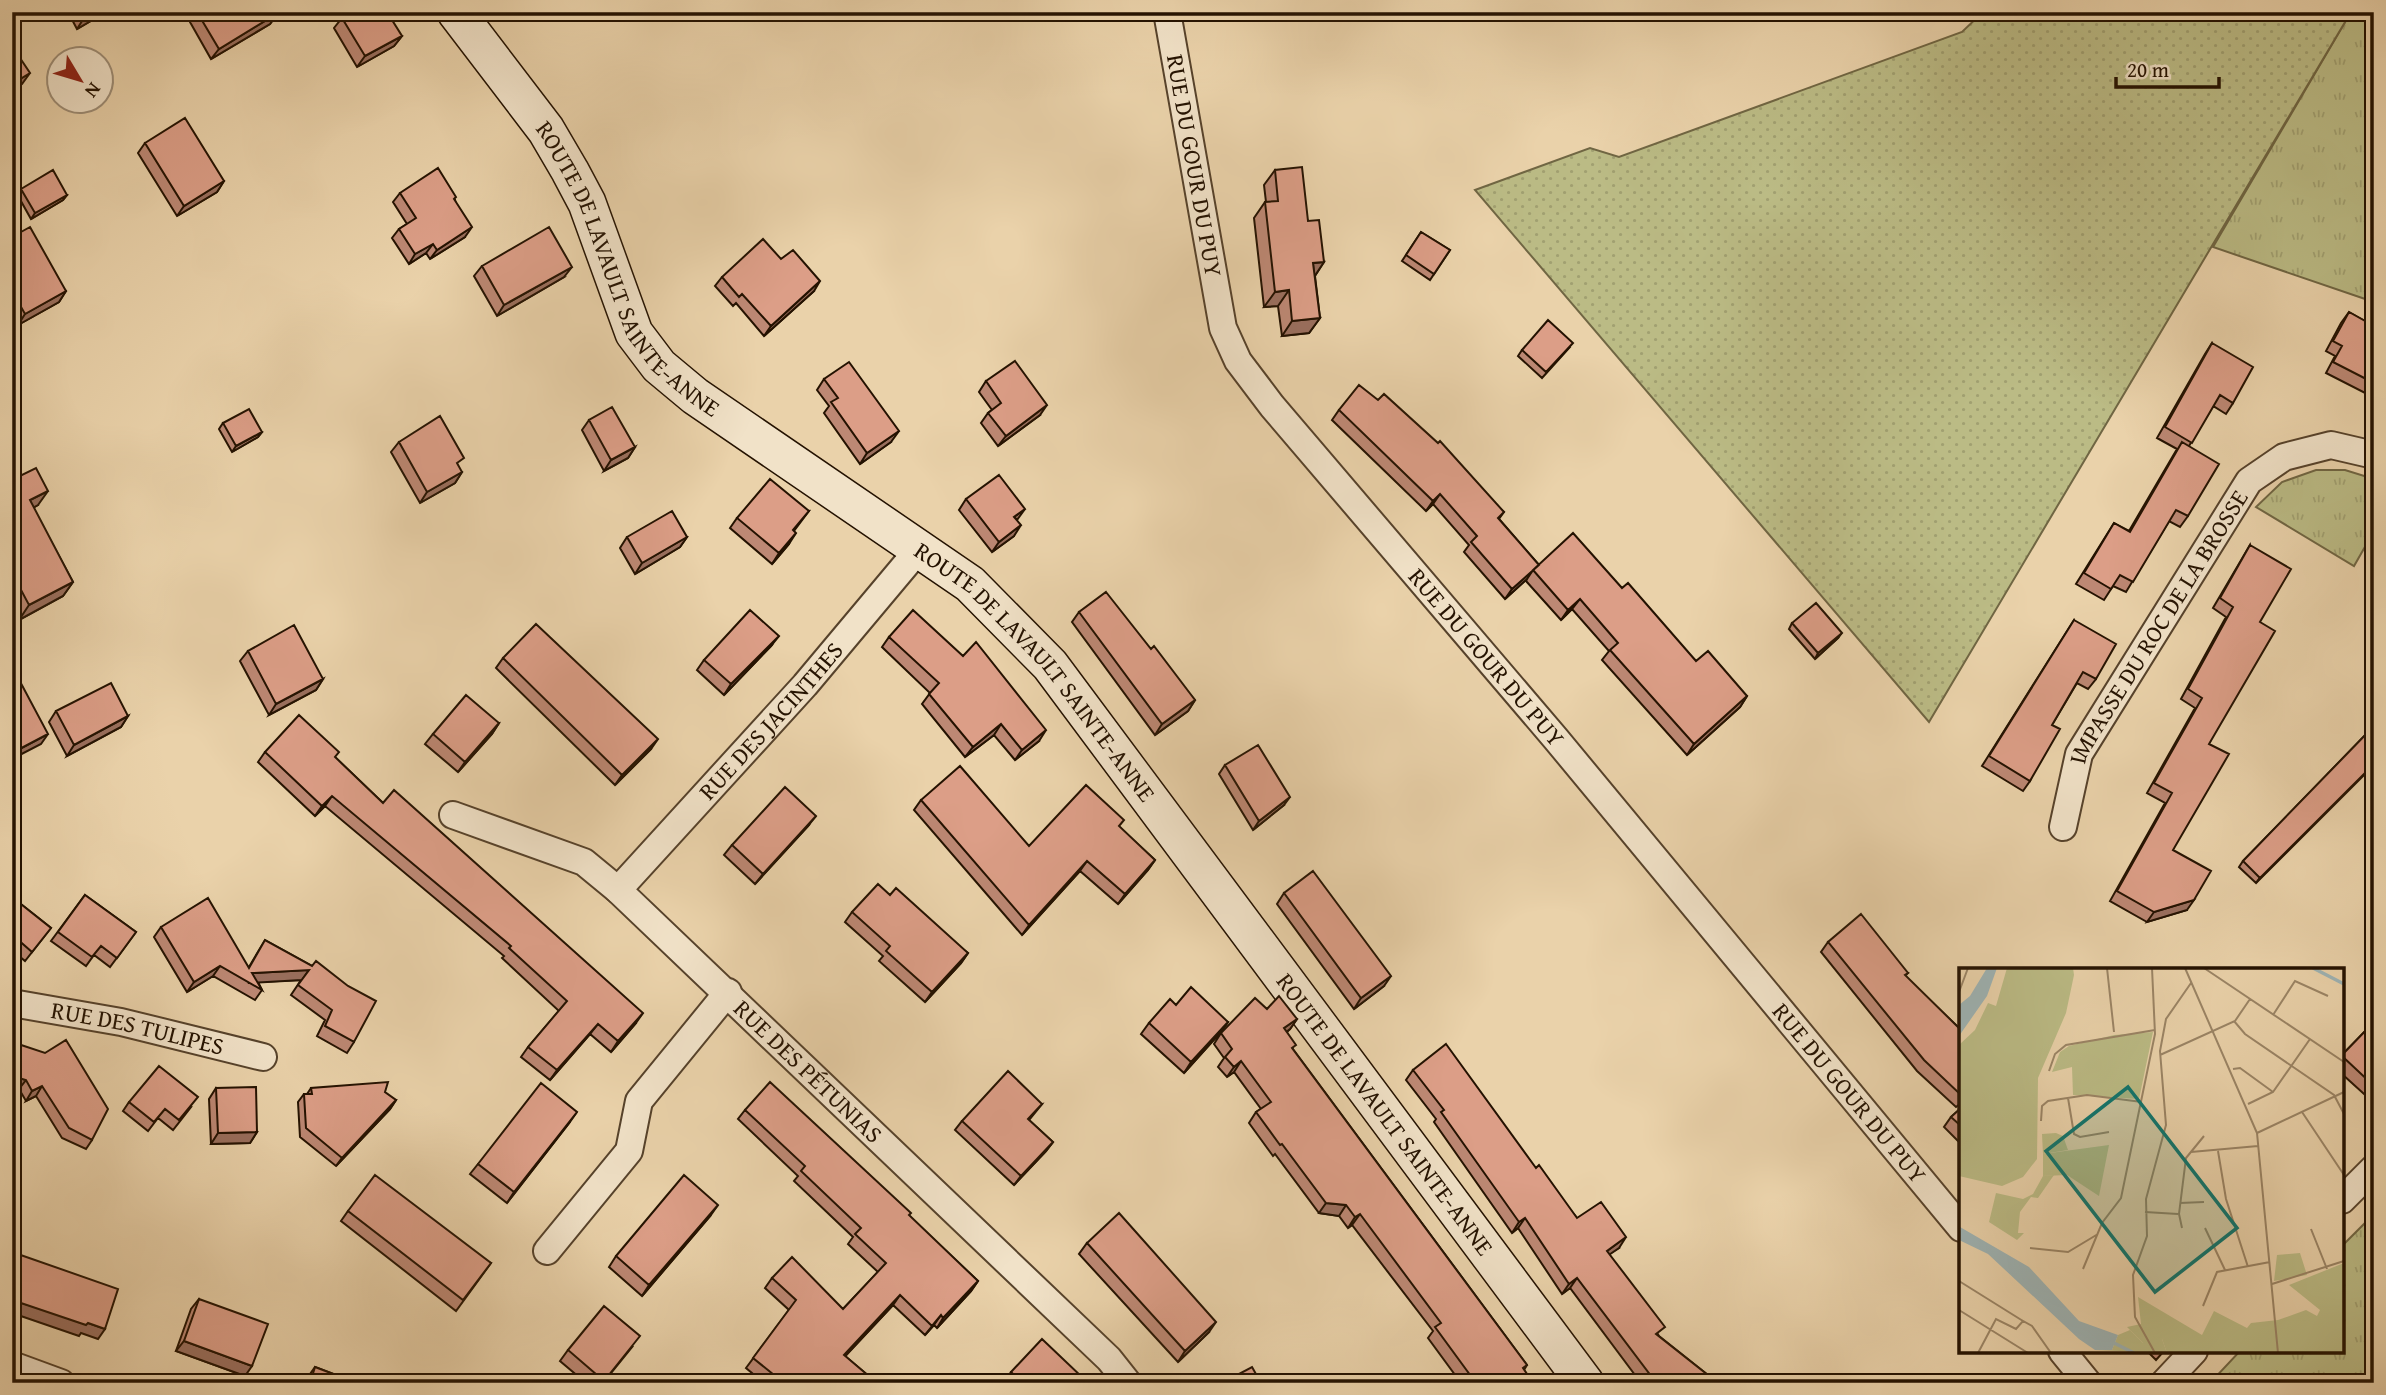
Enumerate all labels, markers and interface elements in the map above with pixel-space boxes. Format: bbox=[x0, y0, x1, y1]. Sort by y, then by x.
north arrow bbox=[46, 46, 116, 116]
scale bar bbox=[2116, 46, 2220, 90]
street label: RUE DU GOUR DU PUY bbox=[1158, 52, 1232, 279]
text: 20 m bbox=[2127, 54, 2169, 85]
text: N bbox=[78, 77, 108, 104]
street label: ROUTE DE LAVAULT SAINTE-ANNE bbox=[528, 113, 727, 425]
street label: IMPASSE DU ROC DE LA BROSSE bbox=[2059, 483, 2256, 767]
street label: ROUTE DE LAVAULT SAINTE-ANNE bbox=[908, 533, 1164, 809]
street label: RUE DU GOUR DU PUY bbox=[1400, 560, 1573, 754]
street label: RUE DES JACINTHES bbox=[690, 634, 851, 808]
street label: ROUTE DE LAVAULT SAINTE-ANNE bbox=[1268, 965, 1502, 1263]
inset map bbox=[1959, 968, 2344, 1353]
street label: RUE DES PÉTUNIAS bbox=[726, 991, 891, 1151]
street label: RUE DES TULIPES bbox=[49, 992, 228, 1064]
street label: RUE DU GOUR DU PUY bbox=[1764, 995, 1935, 1191]

